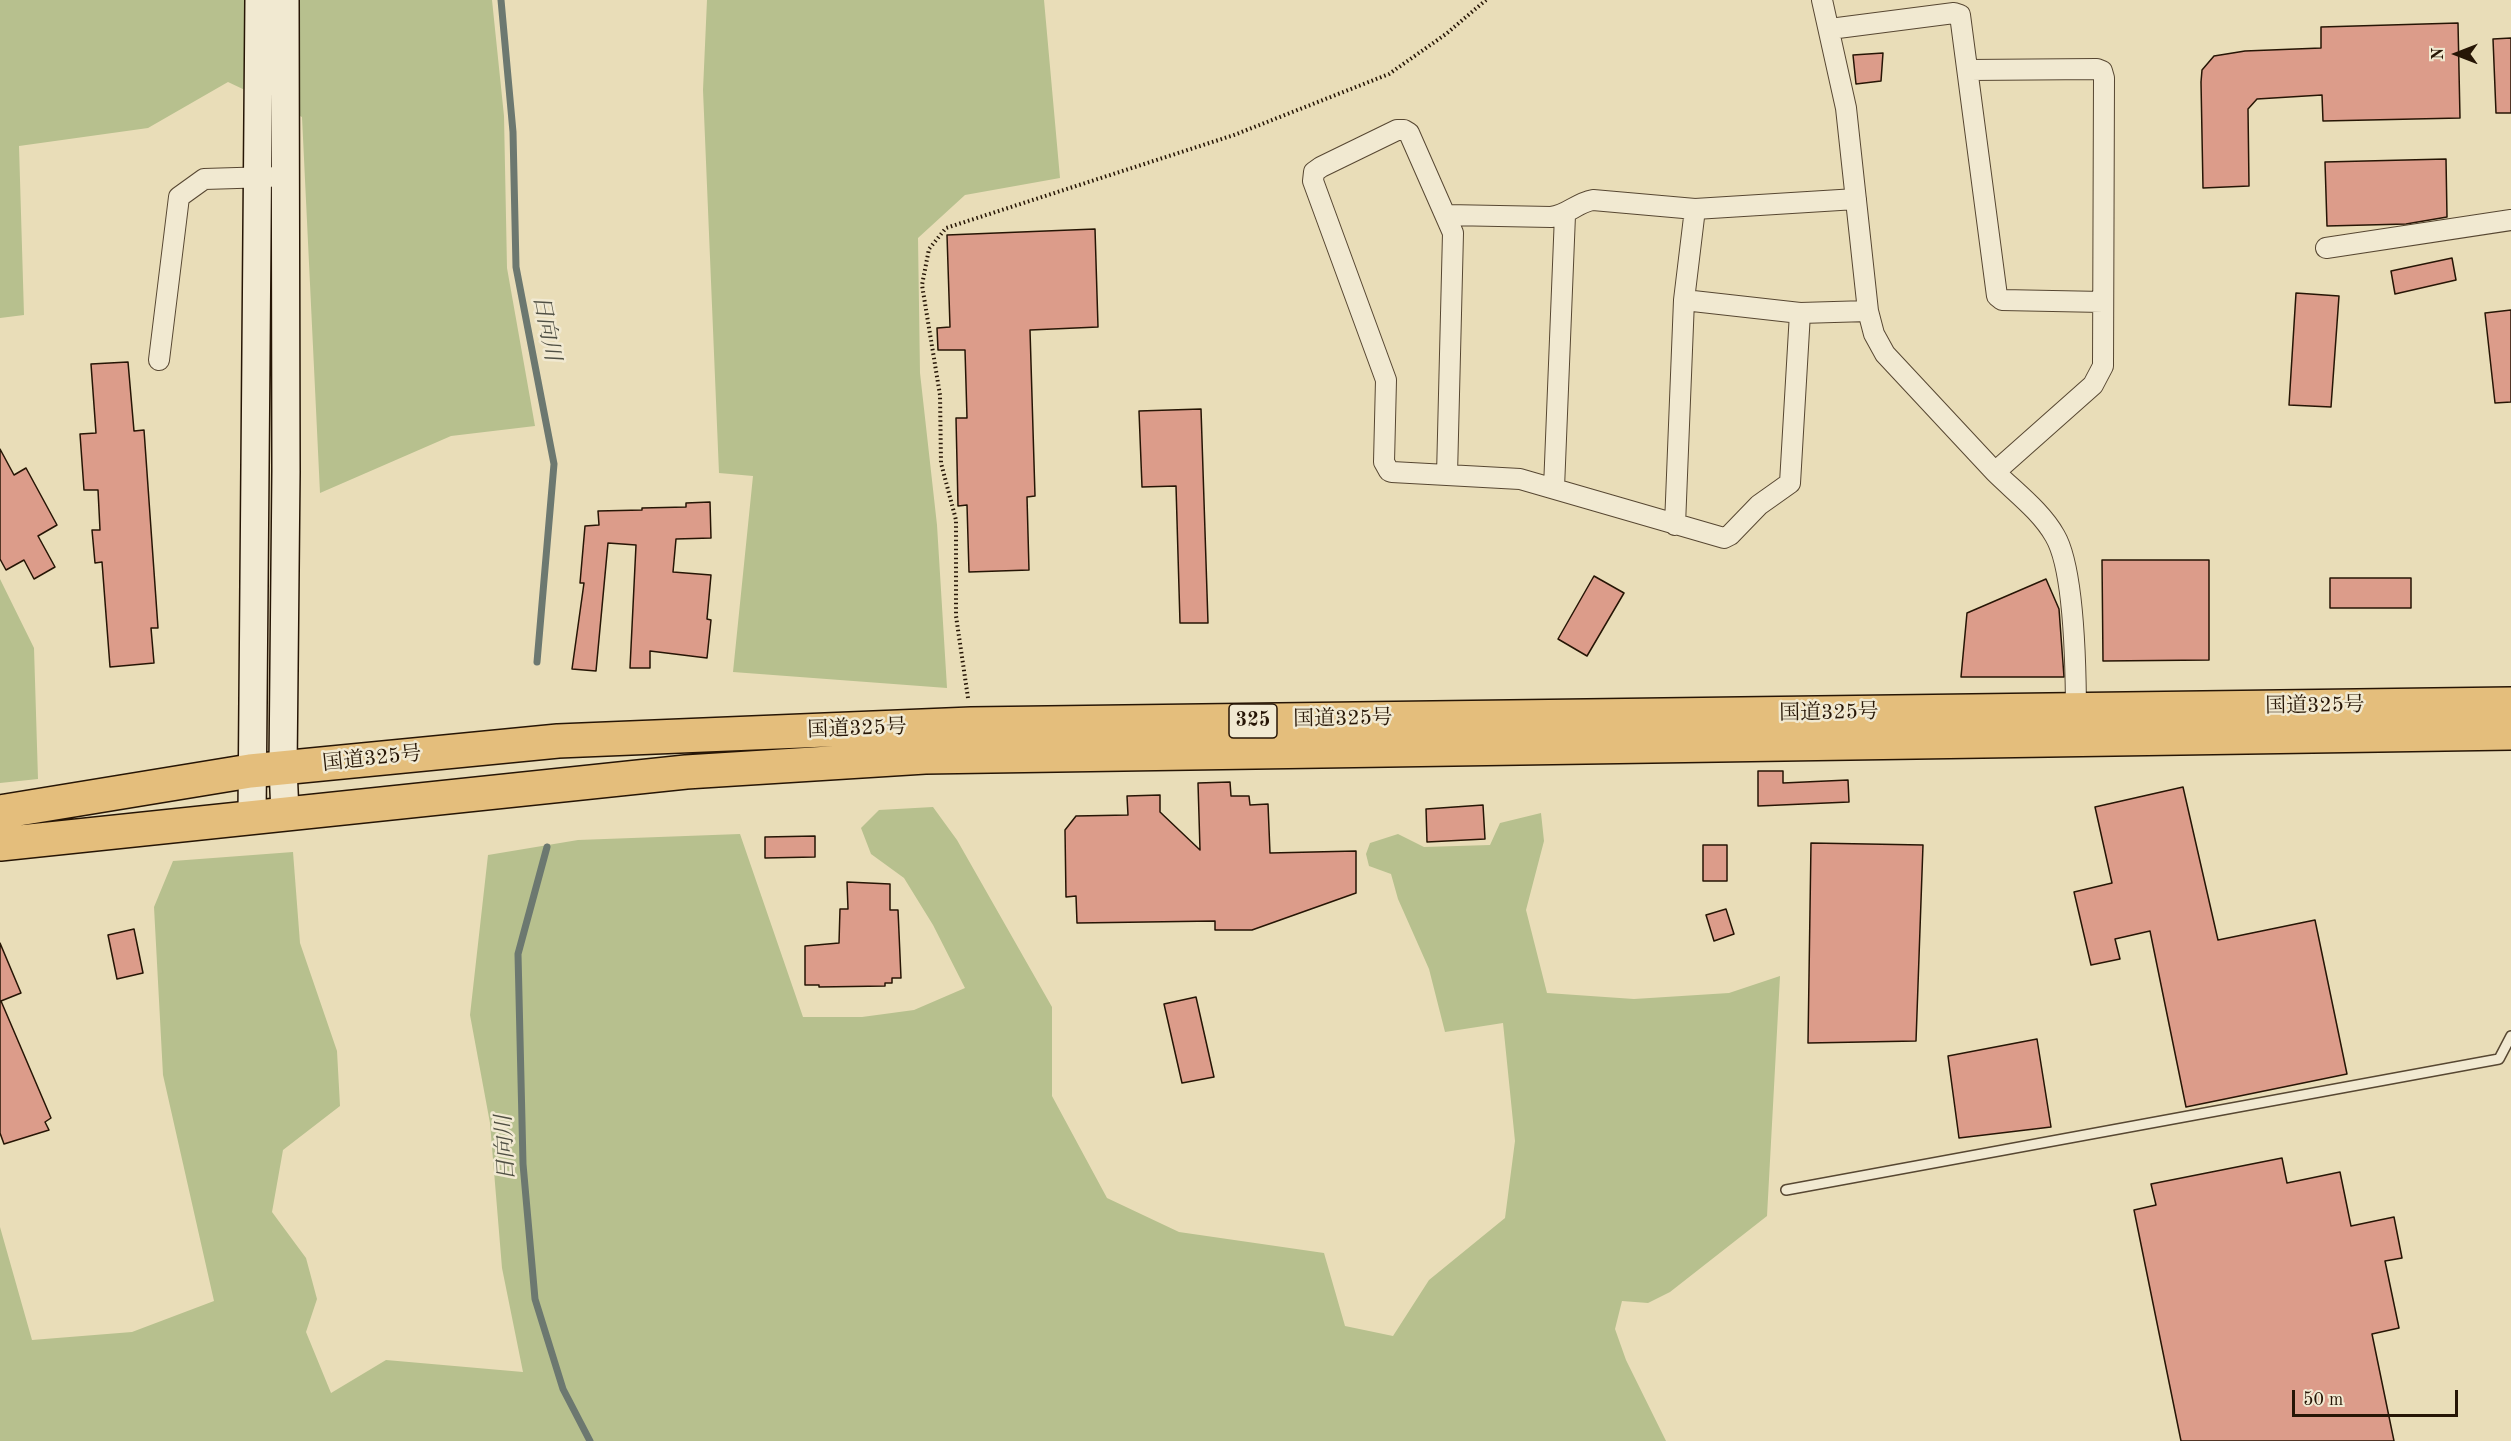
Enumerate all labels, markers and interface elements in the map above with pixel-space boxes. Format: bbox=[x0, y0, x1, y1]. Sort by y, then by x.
north arrow bbox=[2427, 24, 2487, 84]
text: N bbox=[2431, 48, 2447, 60]
water label: 日向川 bbox=[527, 293, 565, 363]
street label: 国道325号 bbox=[2265, 693, 2365, 719]
street label: 国道325号 bbox=[1779, 700, 1879, 726]
road number: 325 bbox=[1229, 704, 1277, 738]
street label: 国道325号 bbox=[1293, 706, 1393, 732]
street label: 国道325号 bbox=[807, 715, 907, 743]
street label: 国道325号 bbox=[321, 741, 423, 777]
water label: 日向川 bbox=[491, 1114, 521, 1182]
scale bar bbox=[2295, 1378, 2462, 1416]
text: 50 m bbox=[2303, 1391, 2343, 1409]

